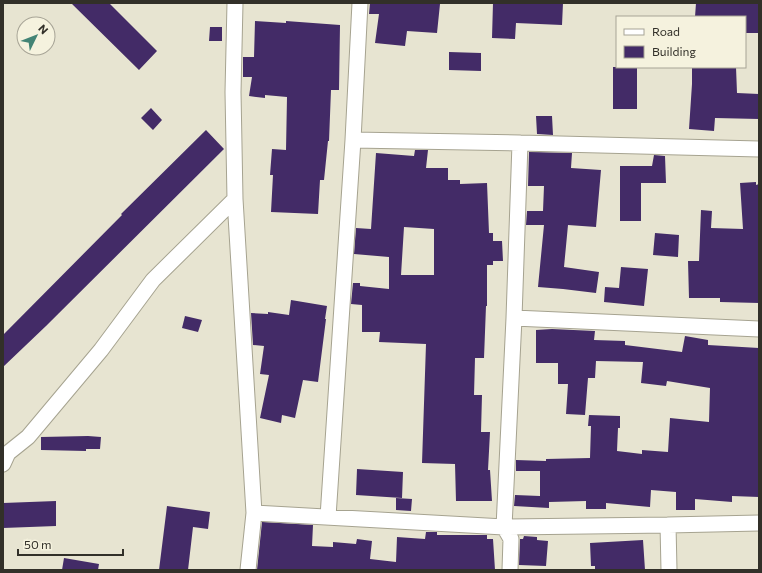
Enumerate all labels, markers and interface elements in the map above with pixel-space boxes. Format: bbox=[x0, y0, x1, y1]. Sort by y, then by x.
north arrow bbox=[16, 16, 56, 56]
legend bbox=[616, 16, 746, 68]
text: N bbox=[36, 21, 51, 36]
text: Road bbox=[652, 24, 680, 38]
text: Building bbox=[652, 44, 696, 58]
scale bar bbox=[18, 531, 123, 557]
text: 50 m bbox=[24, 537, 52, 551]

